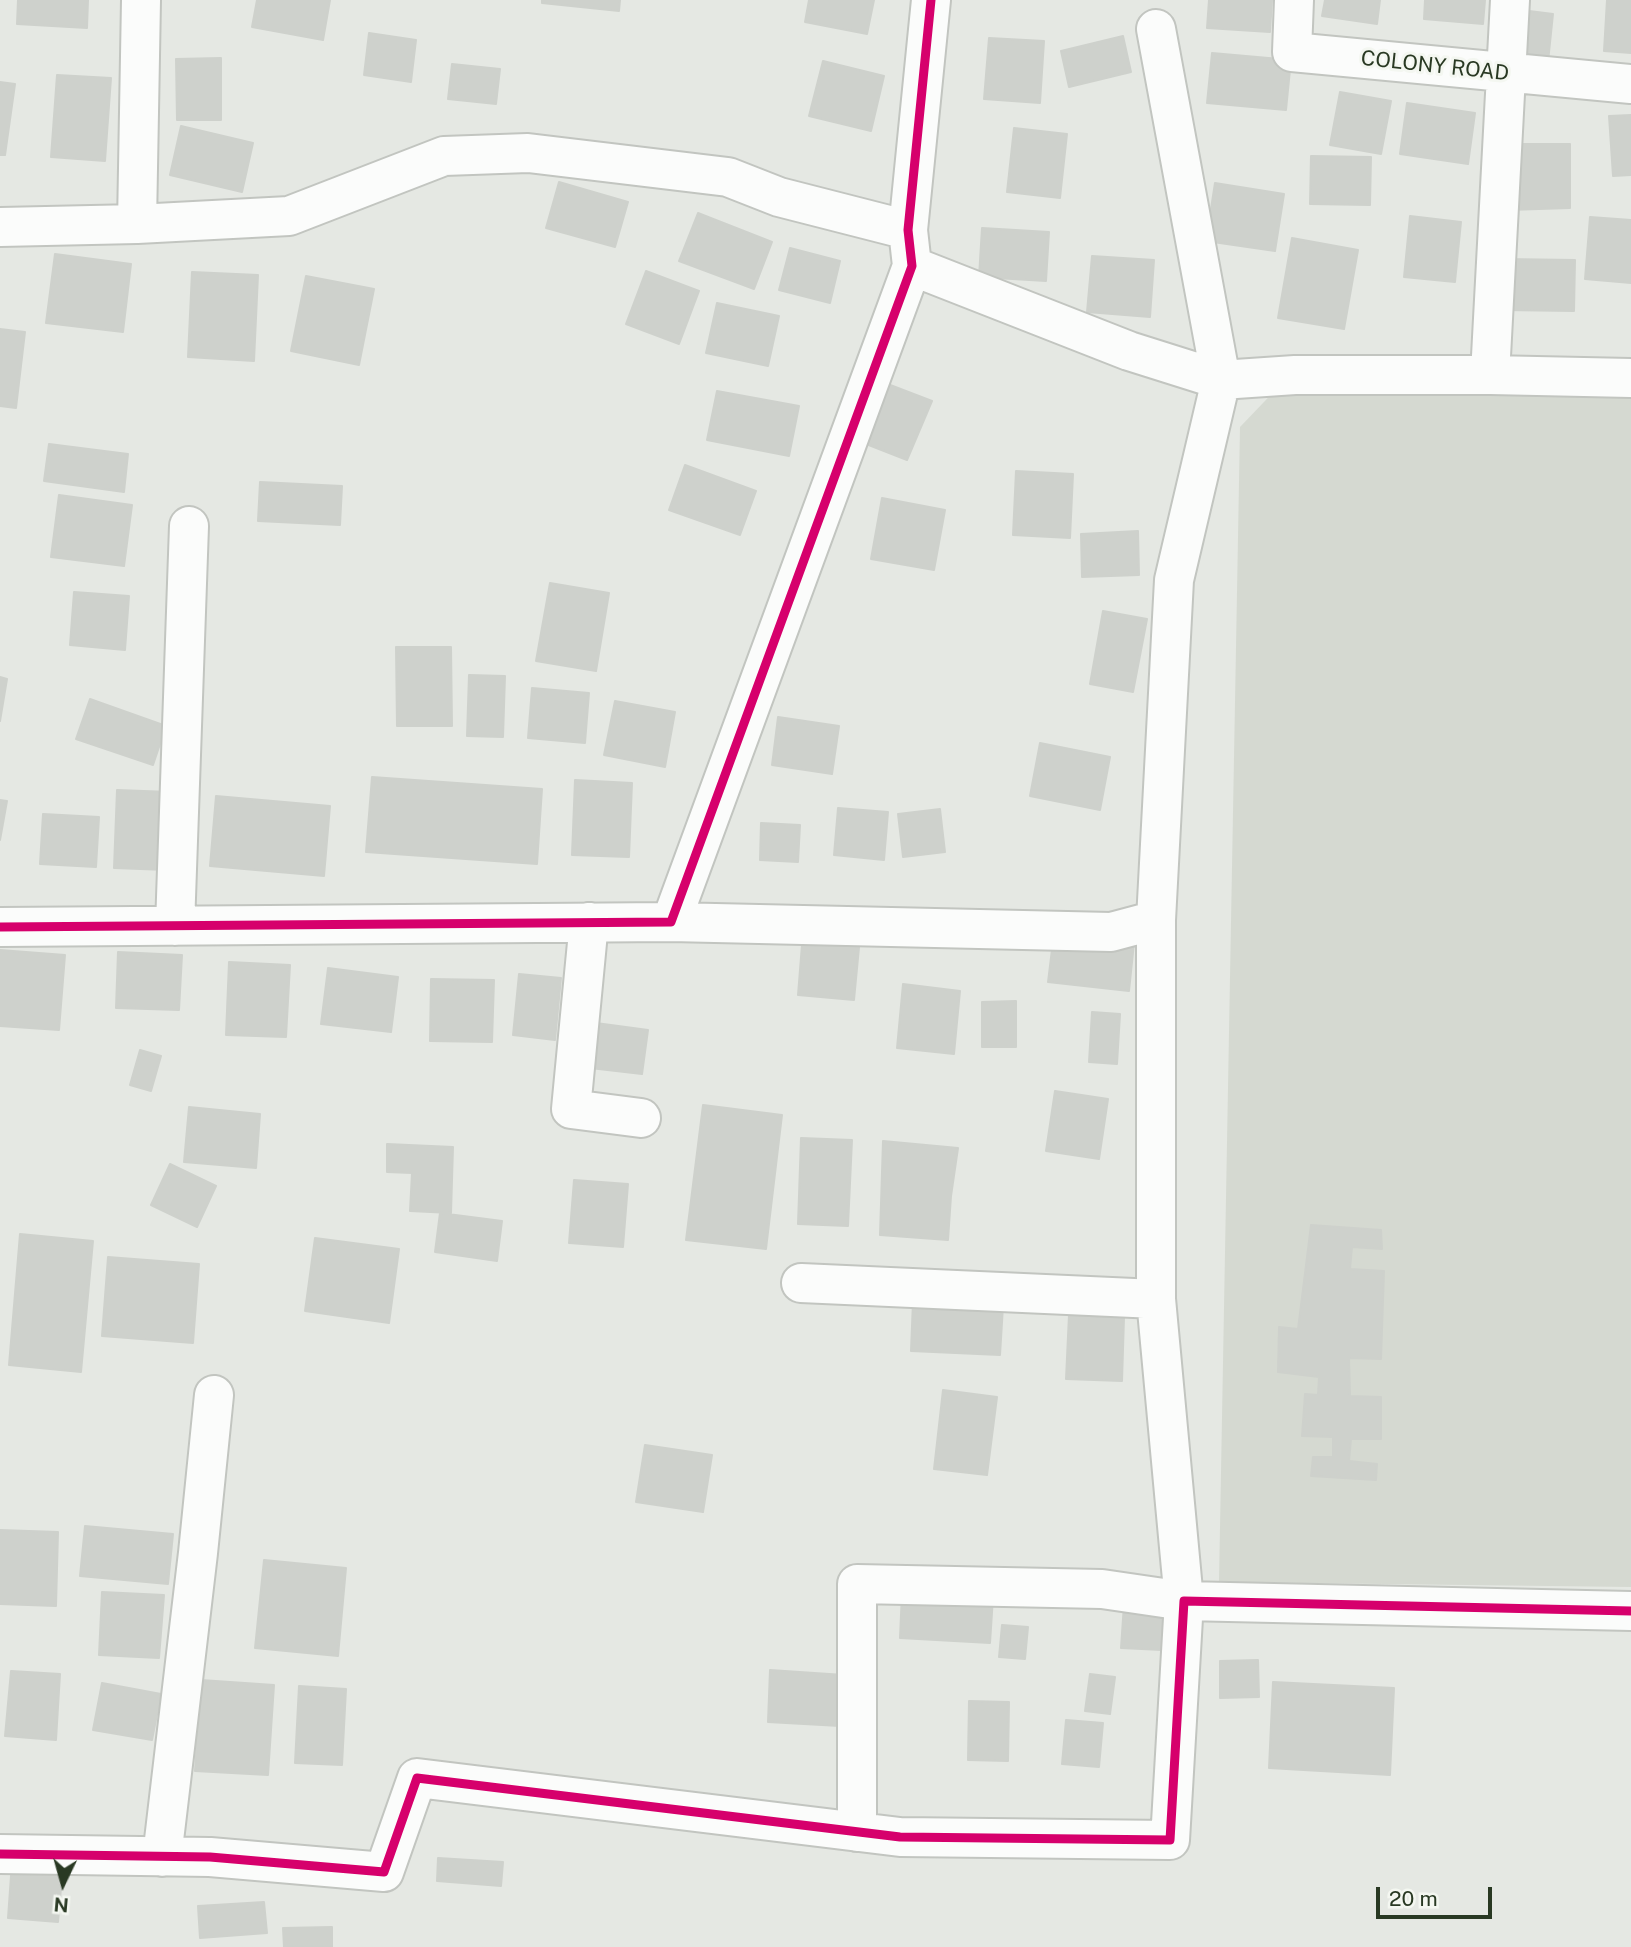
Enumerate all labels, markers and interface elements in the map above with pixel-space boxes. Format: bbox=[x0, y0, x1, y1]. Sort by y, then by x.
street label: COLONY ROAD bbox=[1360, 46, 1510, 86]
north arrow bbox=[28, 1849, 98, 1919]
scale bar bbox=[1379, 1874, 1494, 1918]
text: 20 m bbox=[1389, 1886, 1438, 1911]
text: N bbox=[53, 1893, 70, 1917]

